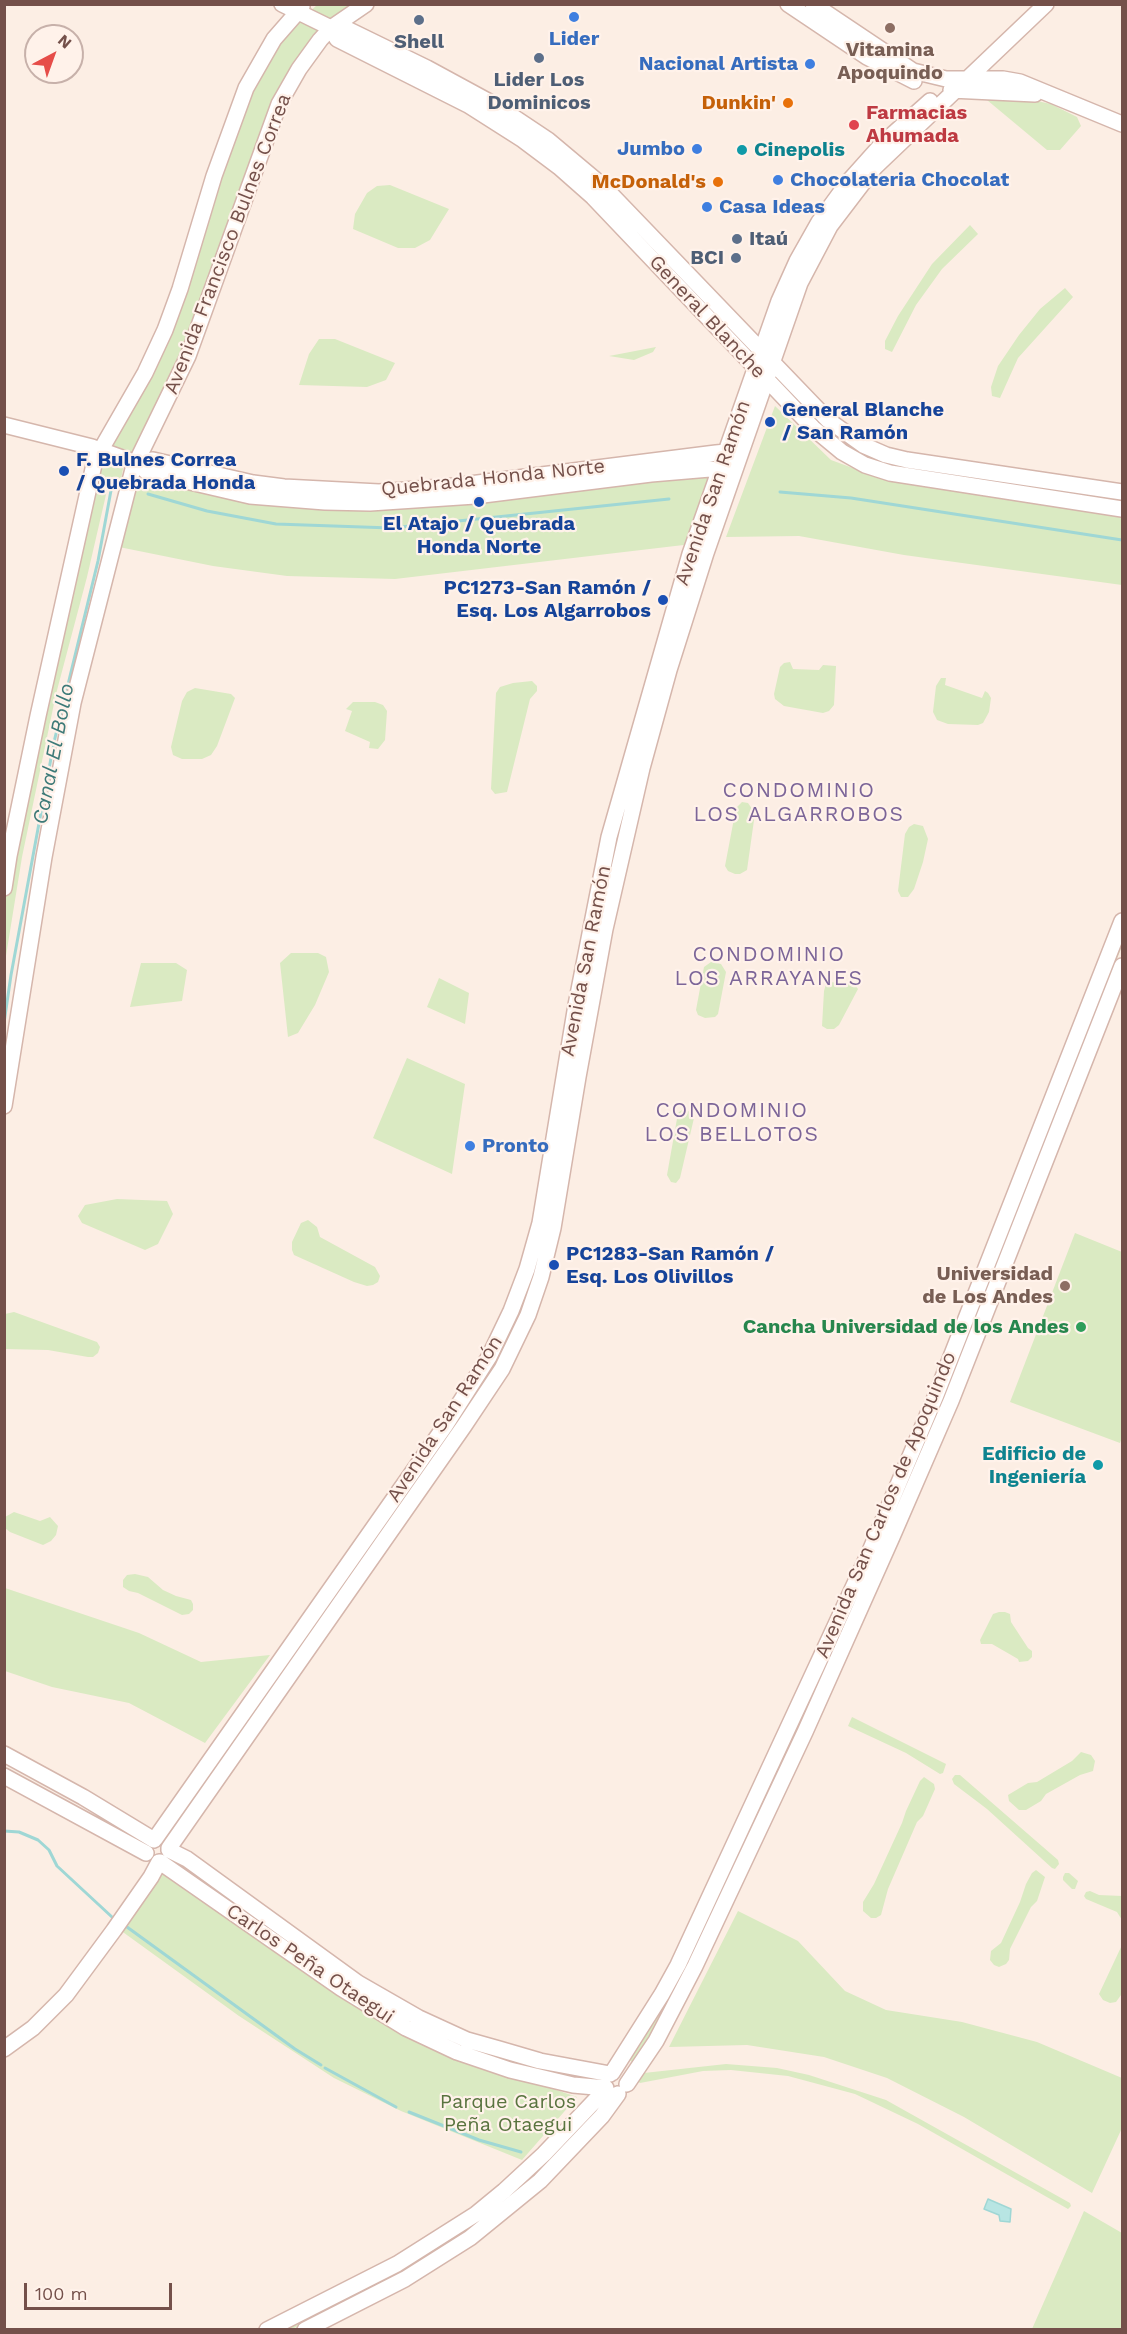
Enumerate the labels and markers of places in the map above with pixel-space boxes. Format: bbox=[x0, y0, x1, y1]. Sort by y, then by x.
marker: Lider bbox=[567, 10, 581, 24]
marker: Shell bbox=[412, 13, 426, 27]
marker: Vitamina Apoquindo bbox=[883, 21, 897, 35]
place label: Lider bbox=[549, 27, 599, 51]
place label: Shell bbox=[394, 30, 444, 54]
place label: Vitamina Apoquindo bbox=[837, 38, 943, 85]
marker: Lider Los Dominicos bbox=[532, 51, 546, 65]
place label: Nacional Artista bbox=[639, 52, 798, 76]
marker: Nacional Artista bbox=[803, 57, 817, 71]
place label: Lider Los Dominicos bbox=[487, 68, 591, 115]
place label: Dunkin' bbox=[701, 91, 776, 115]
marker: Dunkin' bbox=[781, 96, 795, 110]
place label: Farmacias Ahumada bbox=[866, 101, 967, 148]
marker: Farmacias Ahumada bbox=[847, 118, 861, 132]
place label: Jumbo bbox=[617, 137, 685, 161]
place label: Cinepolis bbox=[754, 138, 845, 162]
marker: Jumbo bbox=[690, 142, 704, 156]
marker: Cinepolis bbox=[735, 143, 749, 157]
place label: Chocolateria Chocolat bbox=[790, 168, 1009, 192]
place label: McDonald's bbox=[592, 170, 706, 194]
marker: Chocolateria Chocolat bbox=[771, 173, 785, 187]
marker: McDonald's bbox=[711, 175, 725, 189]
place label: Casa Ideas bbox=[719, 195, 825, 219]
marker: Casa Ideas bbox=[700, 200, 714, 214]
place label: Itaú bbox=[749, 227, 788, 251]
marker: Itaú bbox=[730, 232, 744, 246]
place label: BCI bbox=[690, 246, 724, 270]
marker: BCI bbox=[729, 251, 743, 265]
place label: General Blanche / San Ramón bbox=[782, 398, 944, 445]
marker: General Blanche / San Ramón bbox=[763, 415, 777, 429]
place label: F. Bulnes Correa / Quebrada Honda bbox=[76, 448, 255, 495]
marker: F. Bulnes Correa / Quebrada Honda bbox=[57, 464, 71, 478]
marker: El Atajo / Quebrada Honda Norte bbox=[472, 495, 486, 509]
place label: El Atajo / Quebrada Honda Norte bbox=[383, 512, 575, 559]
place label: PC1273-San Ramón / Esq. Los Algarrobos bbox=[444, 576, 651, 623]
marker: PC1273-San Ramón / Esq. Los Algarrobos bbox=[656, 593, 670, 607]
place label: Pronto bbox=[482, 1134, 549, 1158]
marker: Pronto bbox=[463, 1139, 477, 1153]
place label: PC1283-San Ramón / Esq. Los Olivillos bbox=[566, 1242, 774, 1289]
marker: PC1283-San Ramón / Esq. Los Olivillos bbox=[547, 1258, 561, 1272]
place label: Universidad de Los Andes bbox=[922, 1262, 1053, 1309]
marker: Universidad de Los Andes bbox=[1058, 1279, 1072, 1293]
place label: Cancha Universidad de los Andes bbox=[743, 1315, 1069, 1339]
marker: Cancha Universidad de los Andes bbox=[1074, 1320, 1088, 1334]
place label: Edificio de Ingeniería bbox=[982, 1442, 1086, 1489]
marker: Edificio de Ingeniería bbox=[1091, 1458, 1105, 1472]

